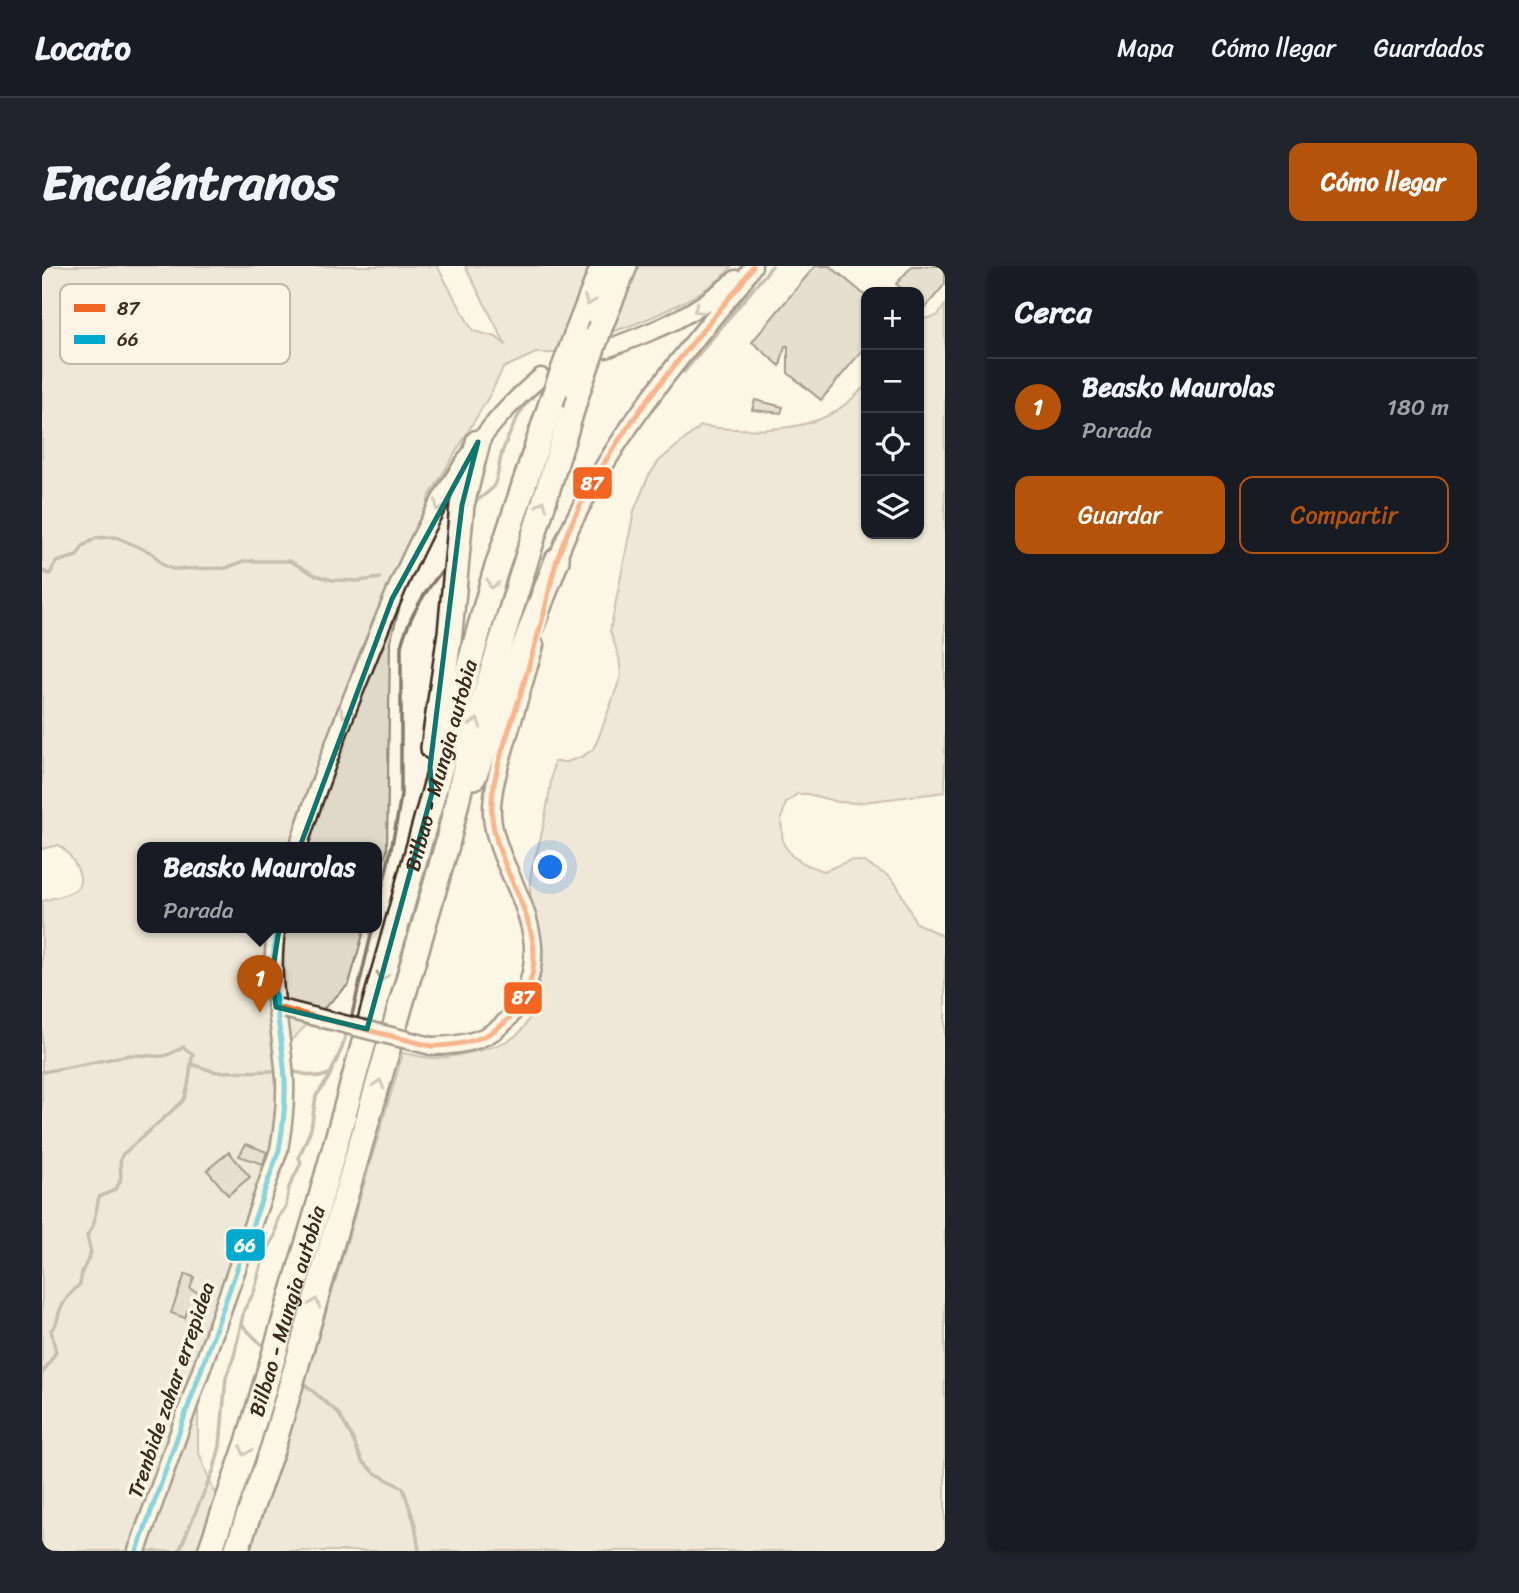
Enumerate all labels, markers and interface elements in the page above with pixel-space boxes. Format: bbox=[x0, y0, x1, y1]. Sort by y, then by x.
text: Locato bbox=[35, 19, 131, 77]
text: Mapa bbox=[1117, 27, 1174, 69]
text: Cómo llegar bbox=[1212, 27, 1336, 69]
text: Guardados bbox=[1374, 27, 1484, 69]
text: Encuéntranos bbox=[42, 139, 338, 226]
button: Cómo llegar bbox=[1289, 143, 1477, 221]
legend bbox=[60, 284, 290, 364]
text: Cerca bbox=[1015, 285, 1091, 339]
map controls bbox=[861, 287, 924, 539]
button: + bbox=[861, 287, 924, 350]
text: 87 bbox=[117, 292, 140, 325]
one-way arrow bbox=[584, 294, 598, 306]
one-way arrow bbox=[693, 300, 706, 313]
text: 66 bbox=[117, 323, 139, 356]
button: − bbox=[861, 350, 924, 413]
text: Beasko Maurolas bbox=[1082, 364, 1274, 410]
text: 1 bbox=[1033, 387, 1043, 428]
text: 180 m bbox=[1387, 387, 1449, 428]
text: Parada bbox=[1082, 410, 1152, 451]
button: locate bbox=[861, 413, 924, 476]
line badge: 87 bbox=[572, 466, 613, 500]
text: 87 bbox=[580, 467, 605, 500]
button: layers bbox=[861, 476, 924, 539]
button: Guardar bbox=[1015, 476, 1225, 554]
button: Compartir bbox=[1239, 476, 1449, 554]
one-way arrow bbox=[433, 499, 447, 511]
one-way arrow bbox=[534, 499, 548, 512]
one-way arrow bbox=[486, 578, 500, 590]
street label: Bilbao - Mungia autobia bbox=[394, 655, 489, 876]
one-way arrow bbox=[340, 706, 354, 718]
one-way arrow bbox=[467, 717, 482, 729]
popup bbox=[137, 842, 382, 933]
text: Beasko Maurolas bbox=[163, 844, 356, 890]
your location bbox=[533, 850, 567, 884]
text: Parada bbox=[163, 890, 233, 931]
pin: 1 bbox=[237, 955, 283, 1013]
one-way arrow bbox=[375, 970, 390, 982]
line badge: 87 bbox=[503, 981, 543, 1015]
text: 87 bbox=[511, 981, 536, 1014]
one-way arrow bbox=[370, 1078, 385, 1090]
street label: Bilbao - Mungia autobia bbox=[238, 1201, 337, 1421]
line badge: 66 bbox=[225, 1228, 266, 1262]
text: 66 bbox=[233, 1229, 256, 1262]
street label: Trenbide zahar errepidea bbox=[116, 1276, 226, 1504]
one-way arrow bbox=[306, 1297, 321, 1309]
one-way arrow bbox=[239, 1445, 253, 1457]

